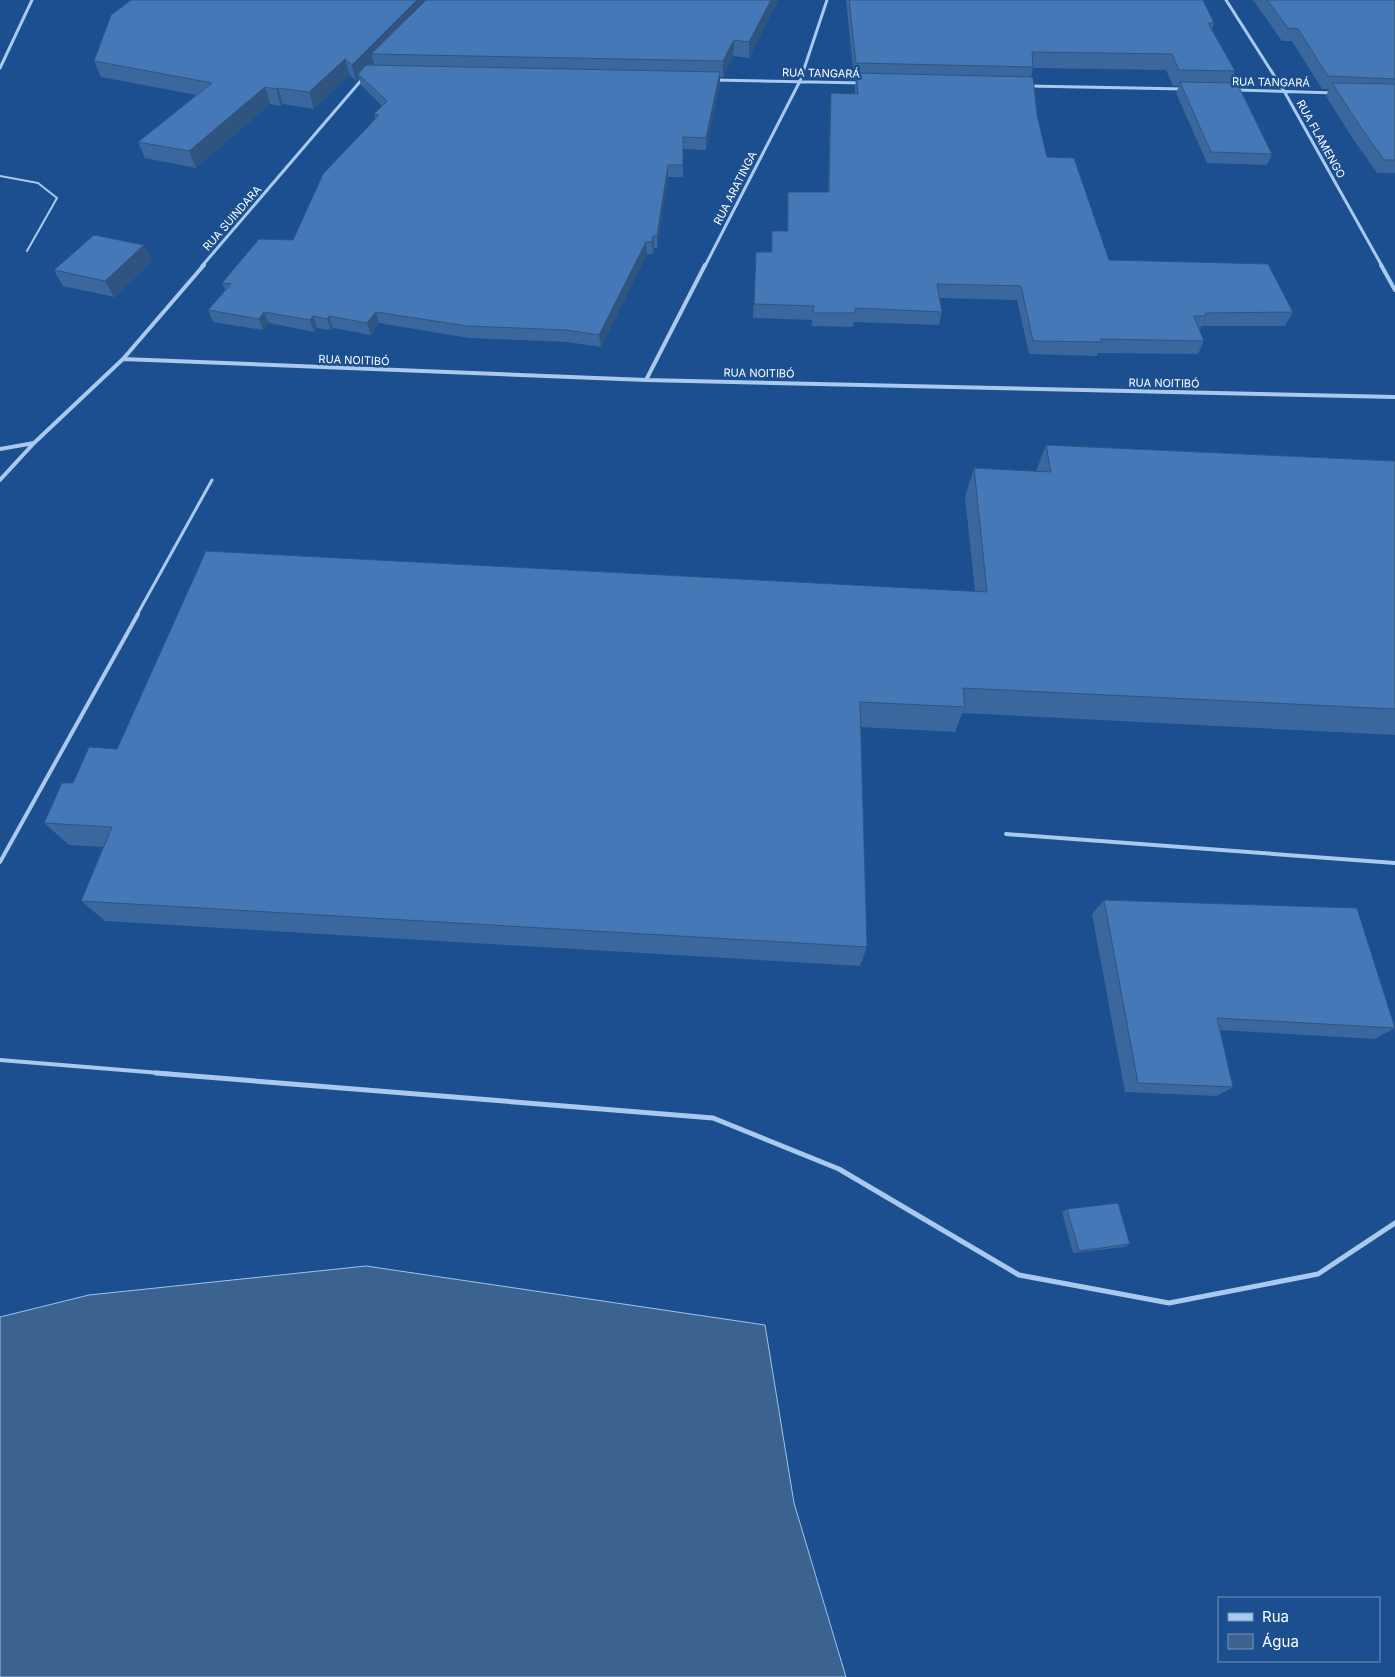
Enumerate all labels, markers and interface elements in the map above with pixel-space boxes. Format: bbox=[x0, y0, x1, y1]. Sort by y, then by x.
street label: RUA TANGARÁ bbox=[782, 65, 861, 81]
street label: RUA TANGARÁ bbox=[1232, 74, 1311, 90]
street label: RUA FLAMENGO bbox=[1294, 97, 1348, 181]
street label: RUA ARATINGA bbox=[710, 148, 760, 227]
street label: RUA SUINDARA bbox=[200, 182, 264, 254]
street label: RUA NOITIBÓ bbox=[318, 352, 390, 368]
street label: RUA NOITIBÓ bbox=[723, 365, 795, 381]
street label: RUA NOITIBÓ bbox=[1128, 375, 1200, 391]
legend bbox=[1218, 1597, 1380, 1662]
text: Rua bbox=[1262, 1607, 1289, 1626]
text: Água bbox=[1262, 1632, 1299, 1651]

